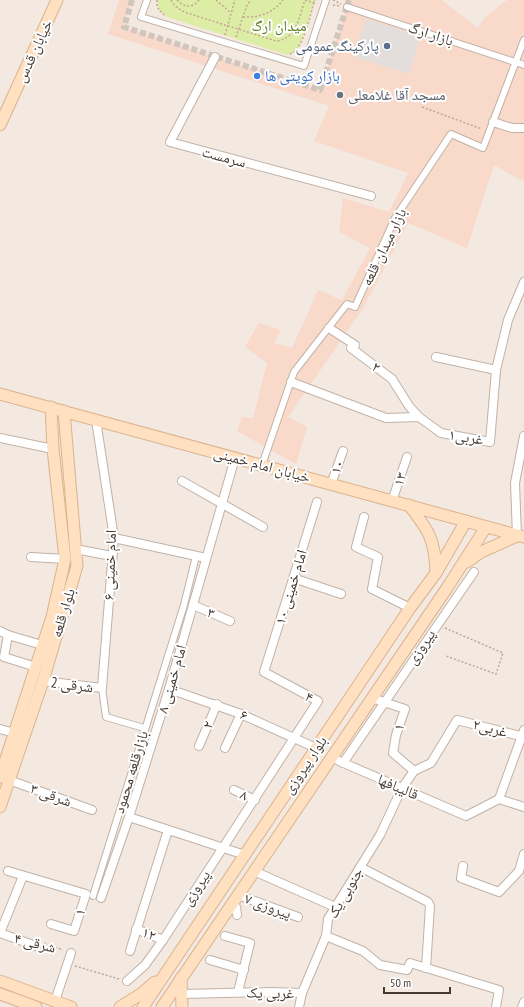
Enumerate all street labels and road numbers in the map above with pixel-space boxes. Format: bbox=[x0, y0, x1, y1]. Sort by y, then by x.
street label: خیابان قدس bbox=[11, 16, 57, 86]
street label: بازار ارگ bbox=[406, 17, 456, 50]
street label: سرمست bbox=[200, 142, 248, 172]
street label: بازار میدان قلعه bbox=[357, 205, 411, 289]
street label: ۲ bbox=[368, 357, 385, 376]
street label: غربی۱ bbox=[447, 424, 485, 450]
street label: خیابان امام خمینی bbox=[212, 443, 313, 488]
street label: ۱۰ bbox=[325, 457, 348, 476]
street label: ۱۳ bbox=[388, 469, 411, 488]
street label: امام خمینی ۶ bbox=[99, 529, 121, 601]
street label: امام خمینی ۱۰ bbox=[270, 547, 312, 627]
street label: بلوار قلعه bbox=[46, 586, 79, 640]
street label: ۳ bbox=[204, 602, 218, 623]
street label: پیروزی bbox=[402, 625, 440, 669]
street label: امام خمینی ۸ bbox=[153, 642, 191, 716]
street label: 2 شرقی bbox=[50, 672, 94, 698]
street label: ۴ bbox=[301, 687, 318, 706]
street label: ۶ bbox=[237, 704, 251, 725]
street label: غربی۲ bbox=[471, 714, 510, 742]
street label: ۲ bbox=[197, 718, 218, 732]
street label: ۱ bbox=[388, 721, 409, 733]
street label: بازارقلعه محمود bbox=[109, 728, 152, 816]
street label: بلوار پیروزی bbox=[278, 732, 332, 798]
street label: قالیبافها bbox=[375, 769, 422, 804]
street label: ۳ شرقی bbox=[28, 778, 74, 812]
street label: ۸ bbox=[237, 784, 251, 805]
street label: جنوبی یک bbox=[323, 864, 368, 922]
street label: پیروزی bbox=[177, 866, 215, 910]
street label: پیروزی ۷ bbox=[242, 888, 294, 924]
street label: ۱ bbox=[69, 906, 90, 918]
street label: ۱۲ bbox=[139, 922, 159, 945]
street label: شرقی ۴ bbox=[12, 928, 58, 958]
street label: غربی یک bbox=[246, 983, 295, 1003]

